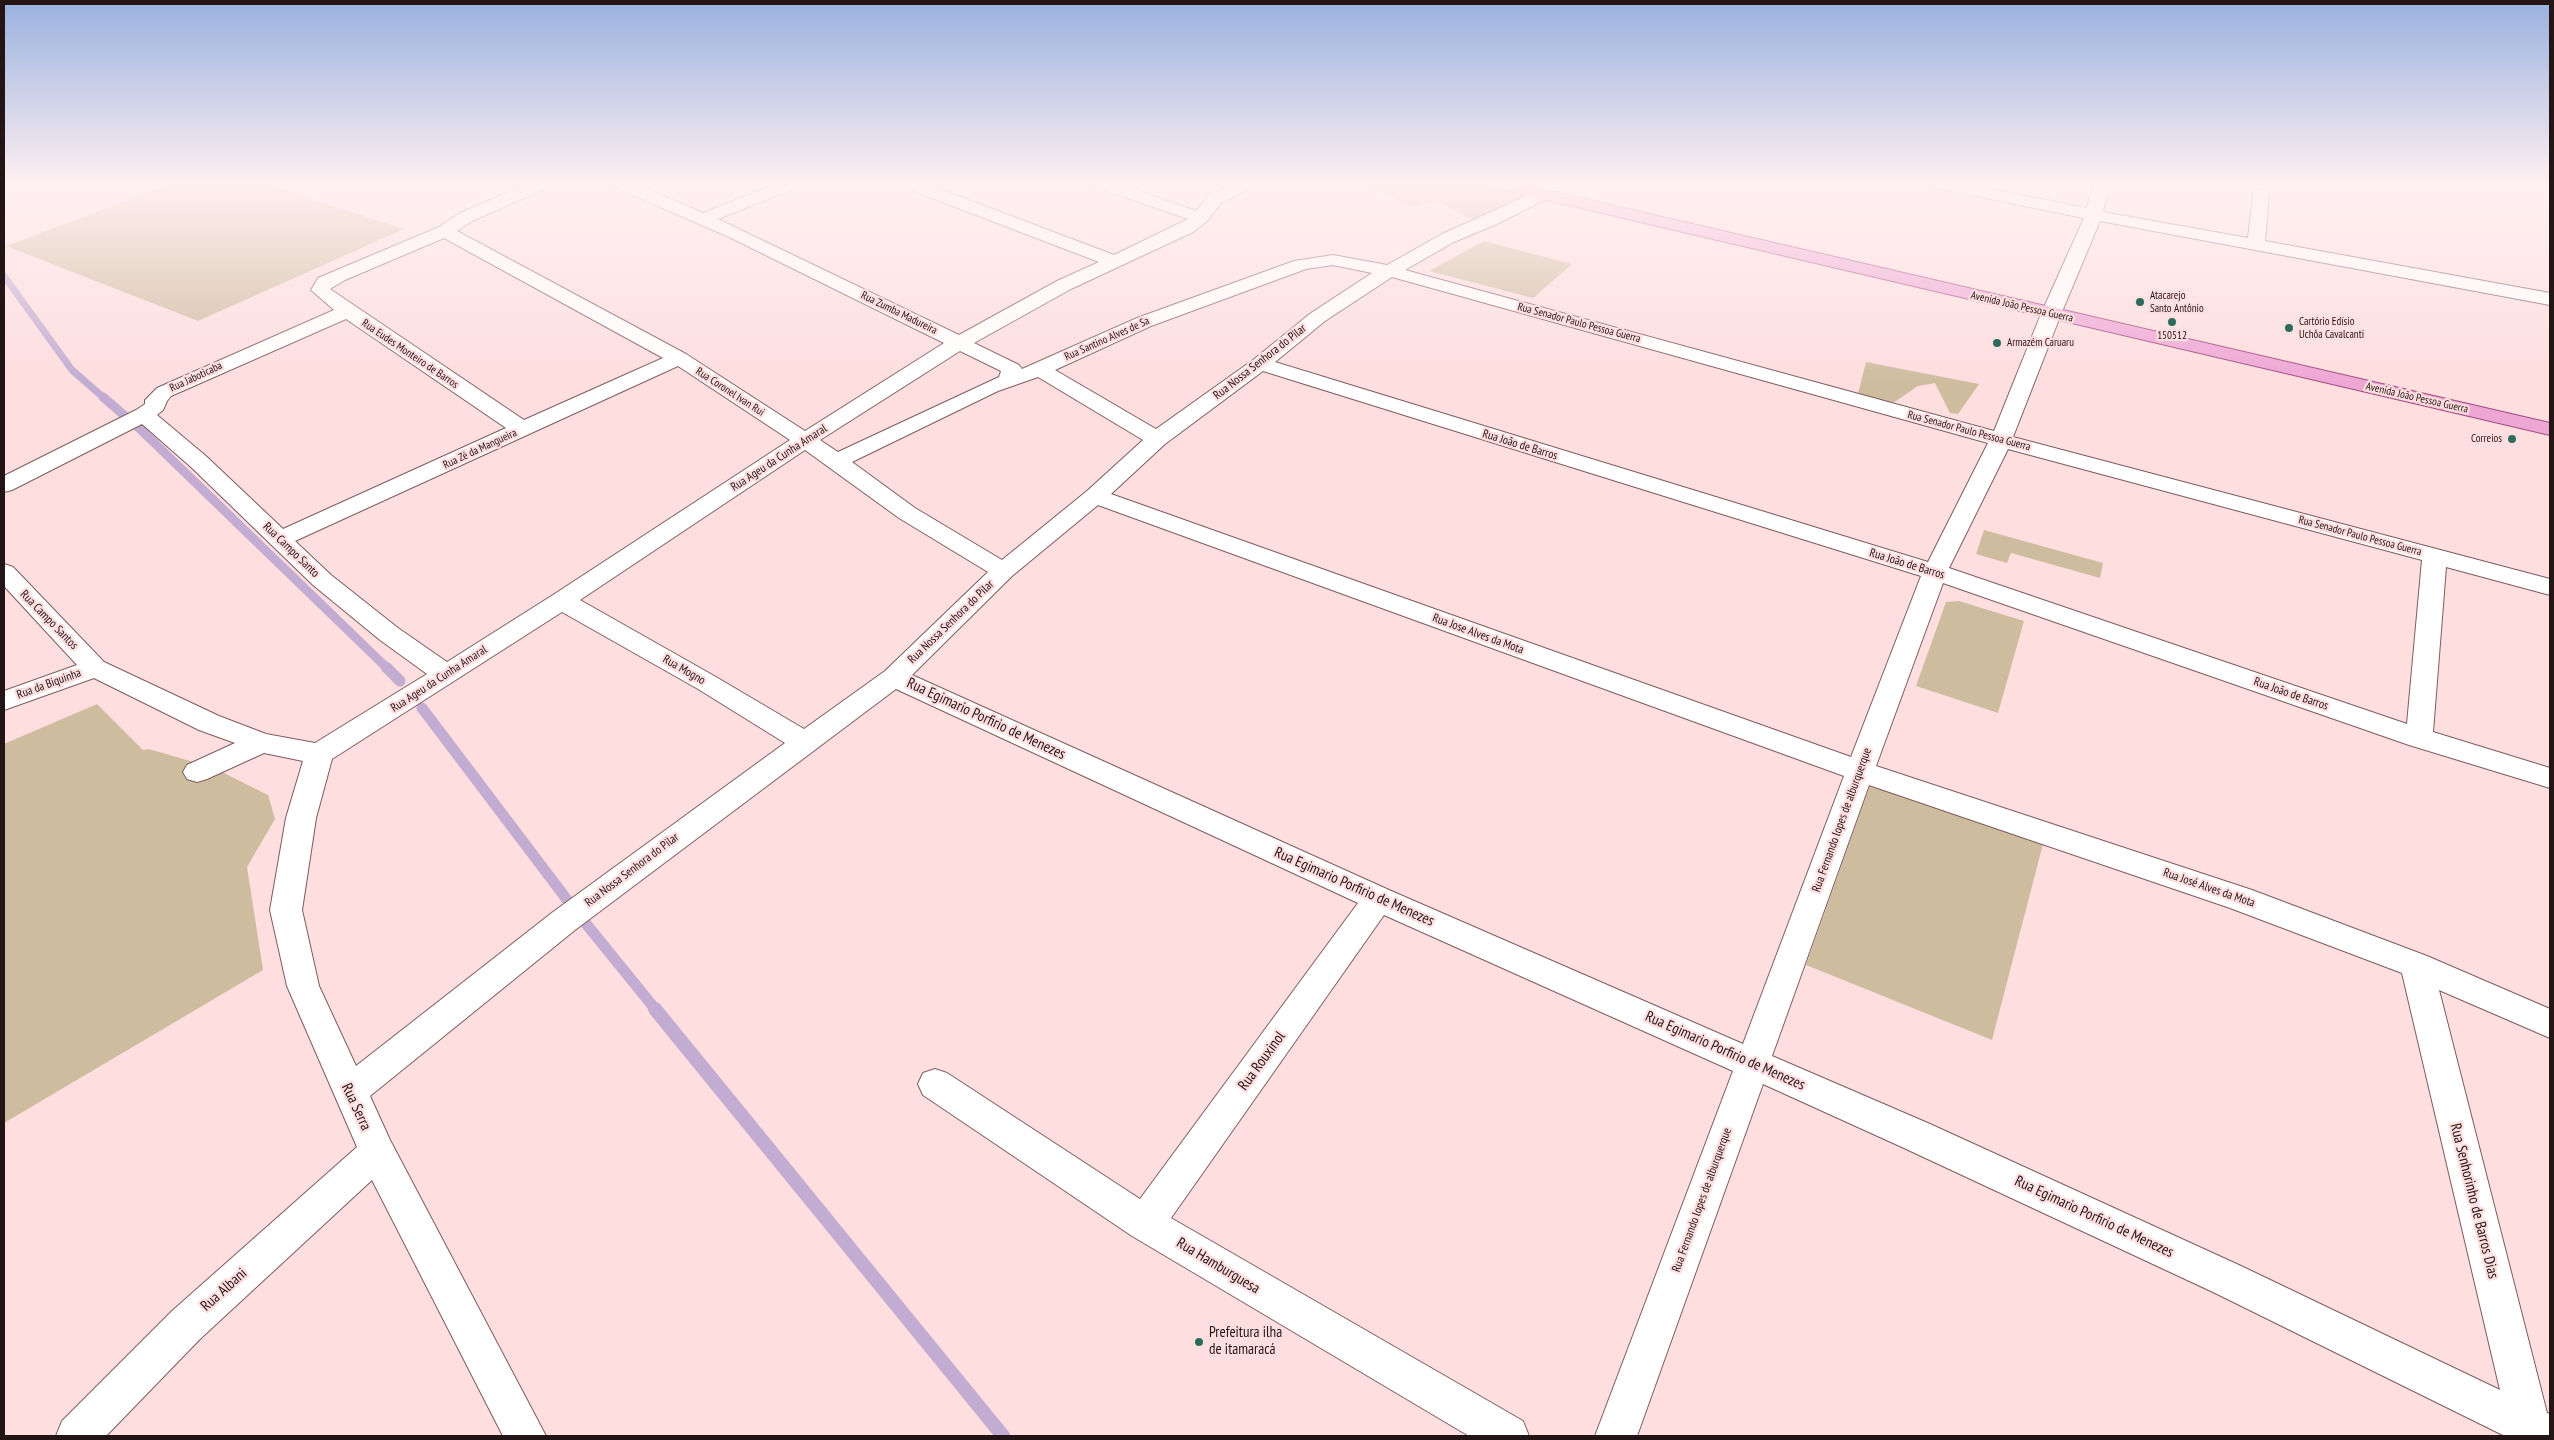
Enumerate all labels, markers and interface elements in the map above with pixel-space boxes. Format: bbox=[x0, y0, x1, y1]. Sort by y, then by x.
street label: Rua Zumba Madureira bbox=[859, 289, 939, 337]
street label: Avenida João Pessoa Guerra bbox=[1970, 289, 2074, 325]
place label: Atacarejo Santo Antônio bbox=[2150, 289, 2204, 315]
marker: Atacarejo Santo Antônio bbox=[2134, 296, 2146, 308]
street label: Rua Senador Paulo Pessoa Guerra bbox=[1516, 300, 1642, 346]
street label: Rua Santino Alves de Sa bbox=[1063, 314, 1151, 364]
place label: Cartório Edísio Uchôa Cavalcanti bbox=[2299, 315, 2364, 341]
marker: 150512 bbox=[2166, 316, 2178, 328]
street label: Rua Eudes Monteiro de Barros bbox=[359, 317, 461, 391]
street label: Rua Nossa Senhora do Pilar bbox=[1211, 321, 1309, 403]
marker: Cartório Edísio Uchôa Cavalcanti bbox=[2283, 322, 2295, 334]
place label: 150512 bbox=[2157, 329, 2187, 343]
place label: Armazém Caruaru bbox=[2007, 336, 2074, 350]
marker: Armazém Caruaru bbox=[1991, 337, 2003, 349]
street label: Rua Jaboticaba bbox=[168, 359, 224, 395]
street label: Rua Coronel Ivan Rui bbox=[693, 365, 767, 419]
street label: Avenida João Pessoa Guerra bbox=[2365, 380, 2469, 416]
street label: Rua Senador Paulo Pessoa Guerra bbox=[1906, 408, 2032, 454]
street label: Rua Ageu da Cunha Amaral bbox=[728, 421, 830, 495]
street label: Rua Zé da Mangueira bbox=[441, 426, 519, 472]
street label: Rua João de Barros bbox=[1481, 427, 1559, 463]
place label: Correios bbox=[2471, 432, 2502, 446]
marker: Correios bbox=[2506, 433, 2518, 445]
street label: Rua Senador Paulo Pessoa Guerra bbox=[2297, 513, 2423, 559]
street label: Rua Campo Santo bbox=[260, 520, 322, 580]
street label: Rua João de Barros bbox=[1868, 546, 1946, 582]
street label: Rua Nossa Senhora do Pilar bbox=[905, 577, 997, 667]
street label: Rua Campo Santos bbox=[17, 587, 81, 653]
street label: Rua Jose Alves da Mota bbox=[1430, 611, 1526, 657]
street label: Rua Ageu da Cunha Amaral bbox=[388, 642, 490, 716]
street label: Rua Mogno bbox=[660, 652, 708, 688]
street label: Rua da Biquinha bbox=[15, 666, 83, 702]
street label: Rua Egimario Porfirio de Menezes bbox=[904, 674, 1068, 764]
street label: Rua João de Barros bbox=[2252, 675, 2330, 713]
street label: Rua Fernando lopes de alburquerque bbox=[1809, 746, 1875, 894]
street label: Rua Nossa Senhora do Pilar bbox=[582, 830, 682, 910]
street label: Rua Egimario Porfirio de Menezes bbox=[1271, 844, 1437, 930]
street label: Rua José Alves da Mota bbox=[2161, 866, 2257, 910]
street label: Rua Egimario Porfirio de Menezes bbox=[1642, 1008, 1808, 1094]
street label: Rua Rouxinol bbox=[1235, 1028, 1289, 1094]
street label: Rua Serra bbox=[337, 1081, 375, 1133]
street label: Rua Senhorinho de Barros Dias bbox=[2446, 1121, 2502, 1281]
street label: Rua Fernando lopes de alburquerque bbox=[1669, 1126, 1735, 1274]
street label: Rua Egimario Porfirio de Menezes bbox=[2012, 1172, 2176, 1262]
street label: Rua Hamburguesa bbox=[1173, 1234, 1263, 1298]
street label: Rua Albani bbox=[197, 1265, 251, 1315]
place label: Prefeitura ilha de itamaracá bbox=[1209, 1324, 1282, 1359]
marker: Prefeitura ilha de itamaracá bbox=[1193, 1336, 1205, 1348]

